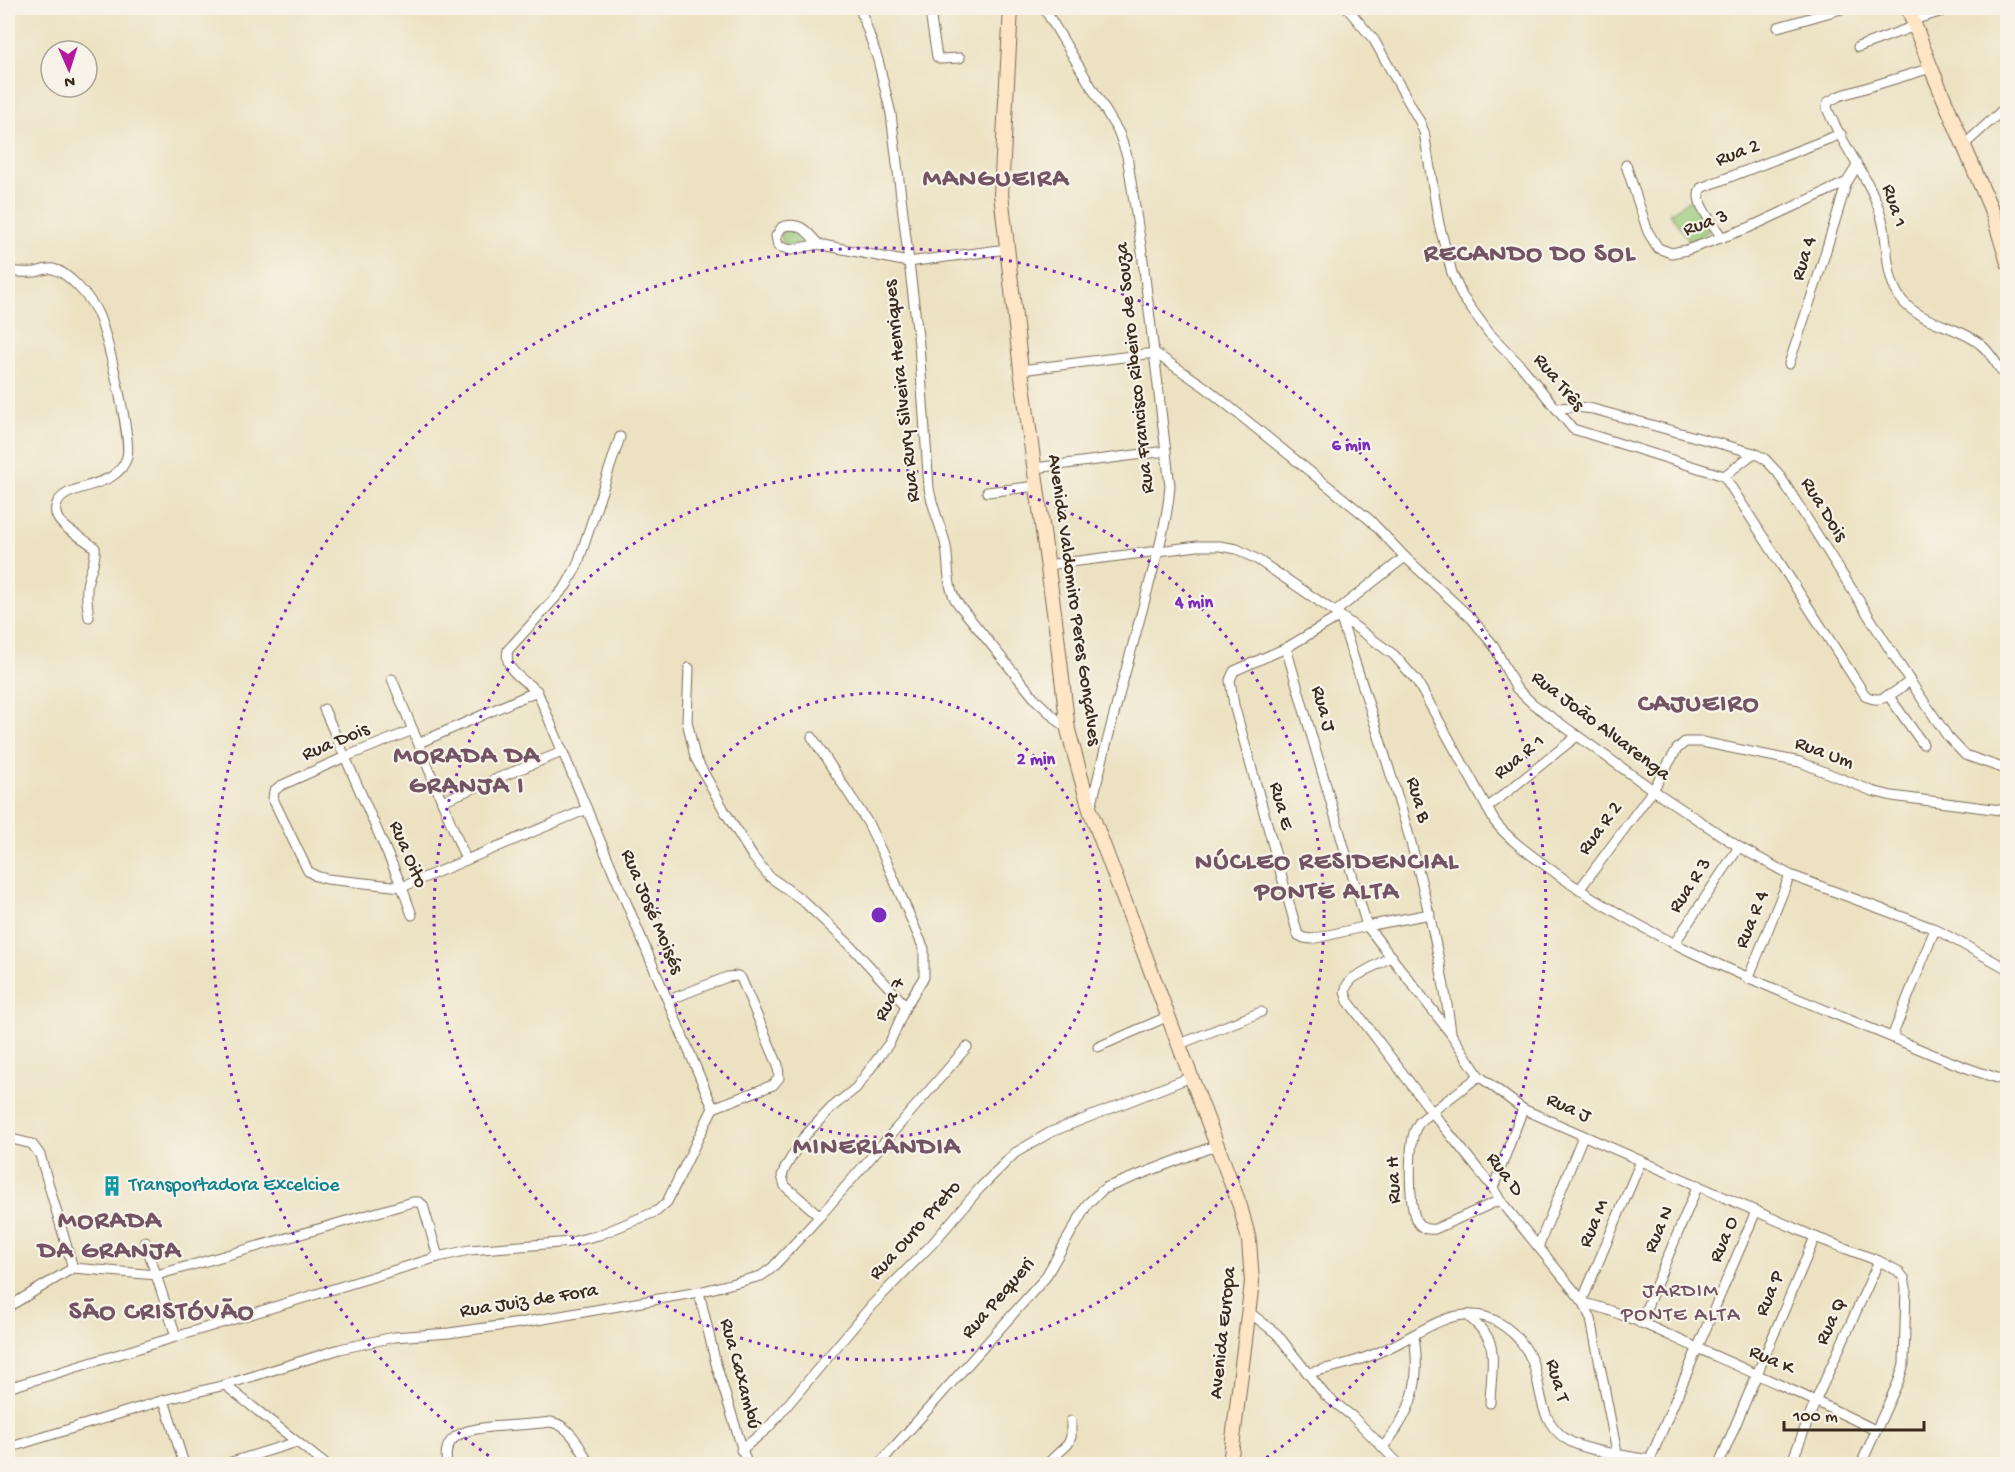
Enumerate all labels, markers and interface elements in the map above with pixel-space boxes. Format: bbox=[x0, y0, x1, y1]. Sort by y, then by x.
north arrow bbox=[39, 39, 99, 99]
text: N bbox=[63, 71, 75, 90]
street label: Rua 2 bbox=[1713, 135, 1764, 173]
district label: MANGUEIRA bbox=[923, 165, 1069, 196]
street label: Rua 1 bbox=[1875, 182, 1911, 230]
street label: Rua 3 bbox=[1680, 205, 1732, 243]
street label: Rua 4 bbox=[1787, 234, 1823, 284]
district label: RECANDO DO SOL bbox=[1423, 240, 1636, 271]
street label: Rua Francisco Ribeiro de Souza bbox=[1111, 241, 1161, 495]
street label: Rua Rury Silveira Henriques bbox=[880, 278, 926, 503]
street label: Rua Três bbox=[1527, 349, 1589, 417]
text: 6 min bbox=[1332, 436, 1371, 457]
street label: Avenida Valdomiro Peres Gonçalves bbox=[1041, 453, 1105, 748]
street label: Rua Dois bbox=[1794, 474, 1852, 547]
text: 4 min bbox=[1174, 593, 1213, 614]
street label: Rua João Alvarenga bbox=[1526, 667, 1675, 787]
street label: Rua J bbox=[1305, 684, 1340, 736]
district label: CAJUEIRO bbox=[1638, 690, 1760, 721]
street label: Rua Dois bbox=[299, 718, 374, 767]
street label: Rua R 1 bbox=[1490, 730, 1550, 786]
street label: Rua Um bbox=[1791, 733, 1857, 775]
district label: MORADA DA GRANJA I bbox=[394, 742, 541, 803]
text: 2 min bbox=[1017, 750, 1056, 771]
street label: Rua B bbox=[1400, 775, 1435, 826]
street label: Rua E bbox=[1263, 780, 1298, 834]
street label: Rua R 2 bbox=[1574, 798, 1628, 860]
street label: Rua Oito bbox=[383, 818, 431, 892]
street label: Rua José Moisés bbox=[614, 846, 688, 978]
district label: NÚCLEO RESIDENCIAL PONTE ALTA bbox=[1195, 848, 1459, 909]
street label: Rua R 3 bbox=[1665, 854, 1717, 918]
street label: Rua R 4 bbox=[1731, 887, 1775, 952]
centre of rings bbox=[869, 905, 889, 925]
street label: Rua 7 bbox=[870, 974, 912, 1026]
street label: Rua J bbox=[1542, 1089, 1595, 1129]
district label: MINERLÂNDIA bbox=[793, 1132, 961, 1164]
street label: Rua D bbox=[1480, 1149, 1528, 1202]
street label: Rua H bbox=[1383, 1155, 1407, 1204]
building icon: Transportadora Excelcioe bbox=[100, 1174, 124, 1198]
place label: Transportadora Excelcioe bbox=[128, 1175, 340, 1198]
street label: Rua Ouro Preto bbox=[865, 1176, 967, 1286]
street label: Rua M bbox=[1575, 1197, 1615, 1251]
street label: Rua N bbox=[1640, 1203, 1680, 1257]
district label: MORADA DA GRANJA bbox=[36, 1207, 182, 1268]
street label: Rua O bbox=[1705, 1214, 1745, 1266]
street label: Rua Pequeri bbox=[957, 1254, 1041, 1344]
street label: Avenida Europa bbox=[1206, 1265, 1242, 1400]
street label: Rua P bbox=[1751, 1267, 1791, 1320]
street label: Rua Juiz de Fora bbox=[458, 1280, 600, 1324]
district label: JARDIM PONTE ALTA bbox=[1620, 1280, 1741, 1329]
street label: Rua Q bbox=[1812, 1295, 1852, 1349]
district label: SÃO CRISTÓVÃO bbox=[69, 1298, 255, 1329]
street label: Rua Caxambú bbox=[713, 1316, 765, 1432]
street label: Rua K bbox=[1745, 1341, 1799, 1382]
street label: Rua T bbox=[1539, 1357, 1573, 1406]
scale bar bbox=[1784, 1394, 1924, 1432]
text: 100 m bbox=[1792, 1407, 1838, 1428]

